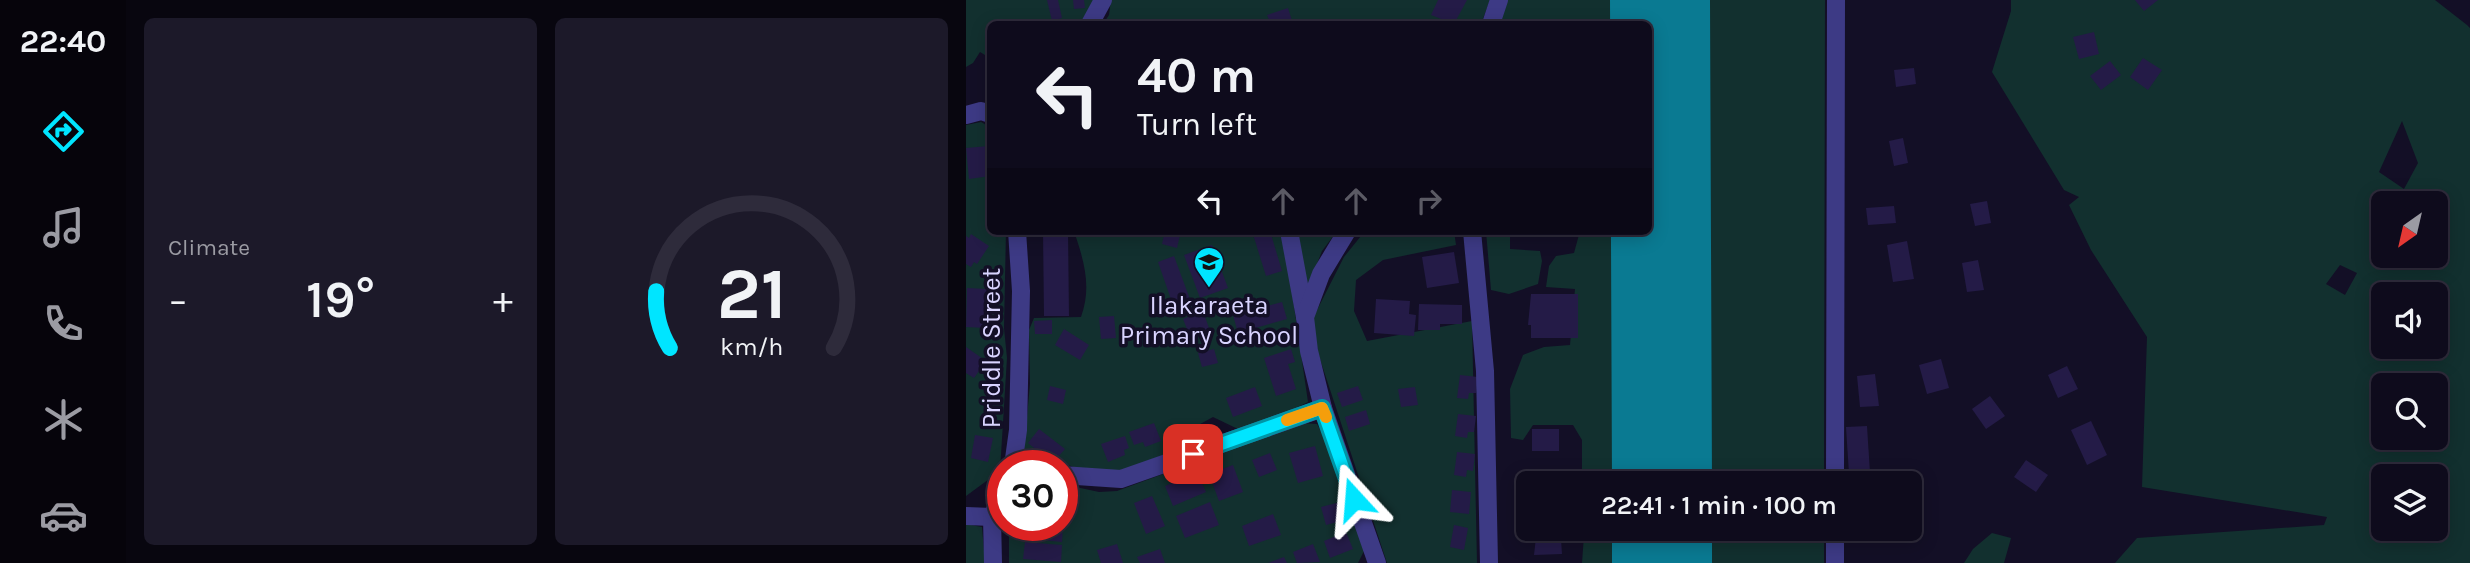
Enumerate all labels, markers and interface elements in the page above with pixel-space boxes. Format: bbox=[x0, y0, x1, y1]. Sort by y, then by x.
text: 22:40 bbox=[20, 23, 106, 60]
text: 40 m bbox=[1137, 47, 1256, 104]
icon: left bbox=[1022, 49, 1113, 140]
text: Turn left bbox=[1137, 106, 1257, 143]
icon: directions bbox=[39, 107, 88, 156]
icon: left bbox=[1191, 182, 1229, 220]
icon: ahead bbox=[1264, 182, 1302, 220]
icon: ahead bbox=[1337, 182, 1375, 220]
icon: right bbox=[1410, 182, 1448, 220]
north arrow bbox=[2371, 191, 2448, 268]
map controls bbox=[2371, 191, 2448, 541]
icon: music bbox=[39, 203, 88, 252]
text: Climate bbox=[168, 234, 250, 261]
school or university icon: Ilakaraeta Primary School bbox=[1192, 245, 1226, 289]
text: 21 bbox=[717, 251, 787, 336]
street label: Priddle Street bbox=[976, 268, 1007, 428]
text: 19° bbox=[306, 269, 375, 330]
text: − bbox=[168, 278, 188, 323]
text: + bbox=[493, 278, 513, 323]
button: sound bbox=[2371, 282, 2448, 359]
place label: Ilakaraeta Primary School bbox=[1120, 290, 1298, 351]
icon: phone bbox=[39, 299, 88, 348]
text: km/h bbox=[720, 331, 783, 360]
button: search bbox=[2371, 373, 2448, 450]
icon: climate bbox=[39, 395, 88, 444]
pin bbox=[1163, 424, 1223, 484]
icon: arrive bbox=[1174, 435, 1212, 473]
speed limit sign: 30 bbox=[987, 450, 1078, 541]
position arrow bbox=[1317, 462, 1391, 536]
button: layers bbox=[2371, 464, 2448, 541]
text: 22:41 · 1 min · 100 m bbox=[1601, 490, 1837, 521]
icon: car bbox=[39, 491, 88, 540]

